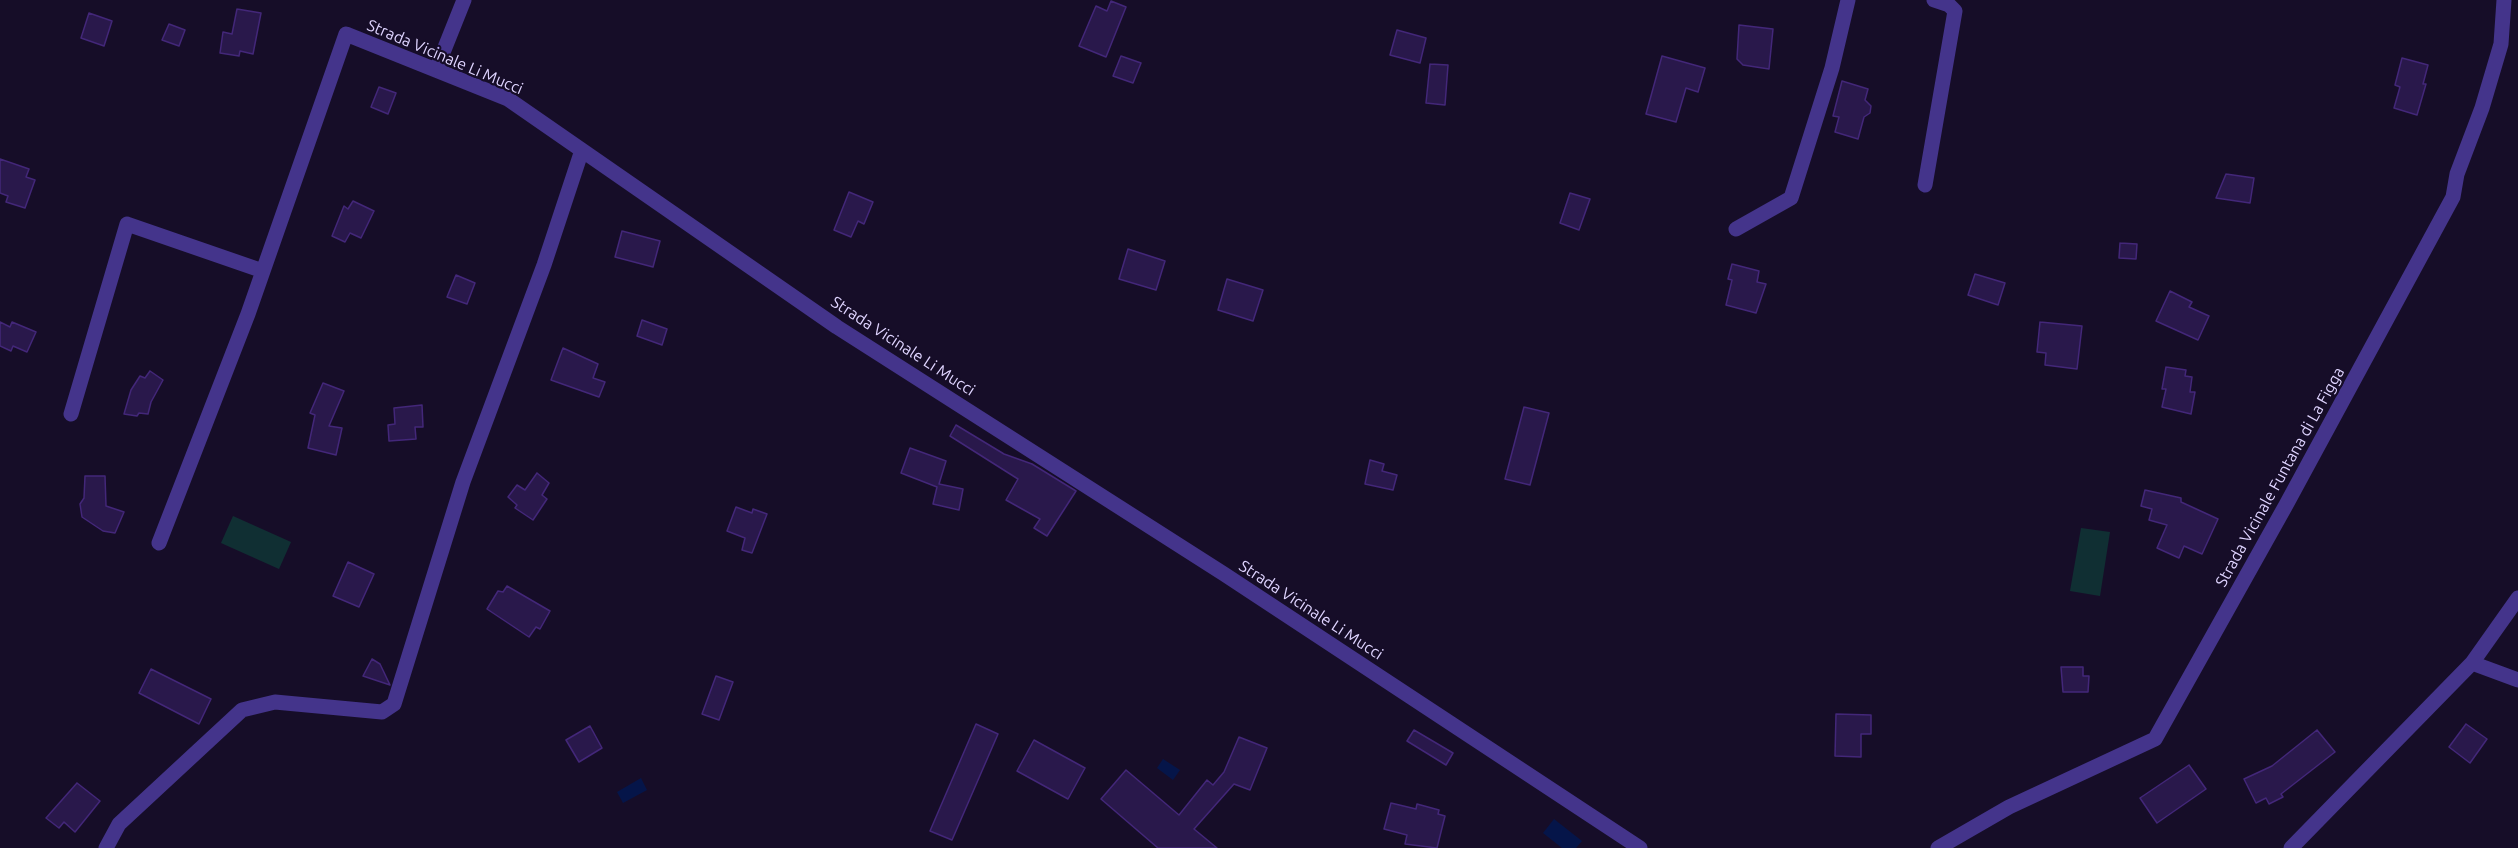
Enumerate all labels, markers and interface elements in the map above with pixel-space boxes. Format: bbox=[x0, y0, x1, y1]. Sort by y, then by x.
street label: Strada Vicinale Li Mucci bbox=[364, 15, 526, 99]
street label: Strada Vicinale Li Mucci bbox=[827, 292, 979, 400]
street label: Strada Vicinale Funtana di La Figga bbox=[2211, 364, 2349, 590]
street label: Strada Vicinale Li Mucci bbox=[1235, 556, 1387, 664]

